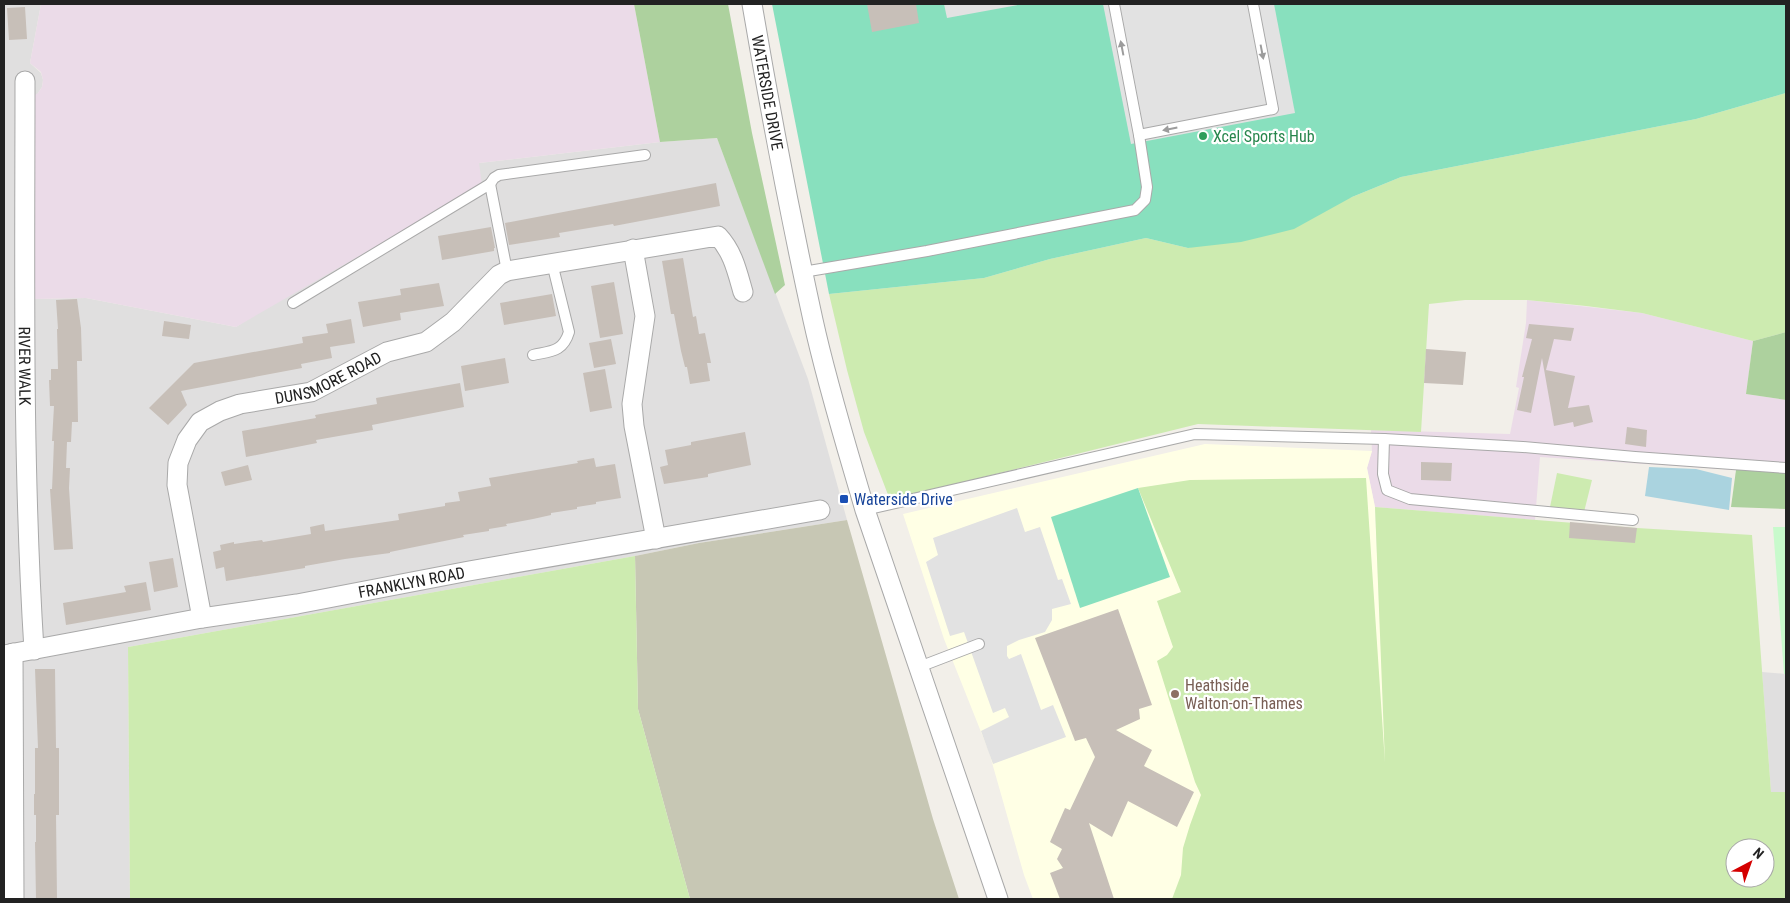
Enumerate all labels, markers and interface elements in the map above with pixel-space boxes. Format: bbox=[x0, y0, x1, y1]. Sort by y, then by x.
street label: WATERSIDE DRIVE bbox=[748, 34, 787, 152]
one-way arrow bbox=[1118, 41, 1126, 56]
one-way arrow bbox=[1258, 44, 1266, 60]
one-way arrow bbox=[1162, 125, 1178, 133]
place label: Xcel Sports Hub bbox=[1213, 127, 1315, 146]
marker: Xcel Sports Hub bbox=[1197, 130, 1209, 142]
street label: RIVER WALK bbox=[15, 326, 34, 406]
street label: DUNSMORE ROAD bbox=[273, 348, 385, 408]
place label: Waterside Drive bbox=[854, 490, 953, 509]
marker: Waterside Drive bbox=[838, 493, 850, 505]
street label: FRANKLYN ROAD bbox=[357, 563, 466, 602]
place label: Heathside Walton-on-Thames bbox=[1185, 676, 1303, 713]
marker: Heathside Walton-on-Thames bbox=[1169, 688, 1181, 700]
north arrow bbox=[1725, 838, 1775, 888]
text: N bbox=[1750, 844, 1767, 862]

